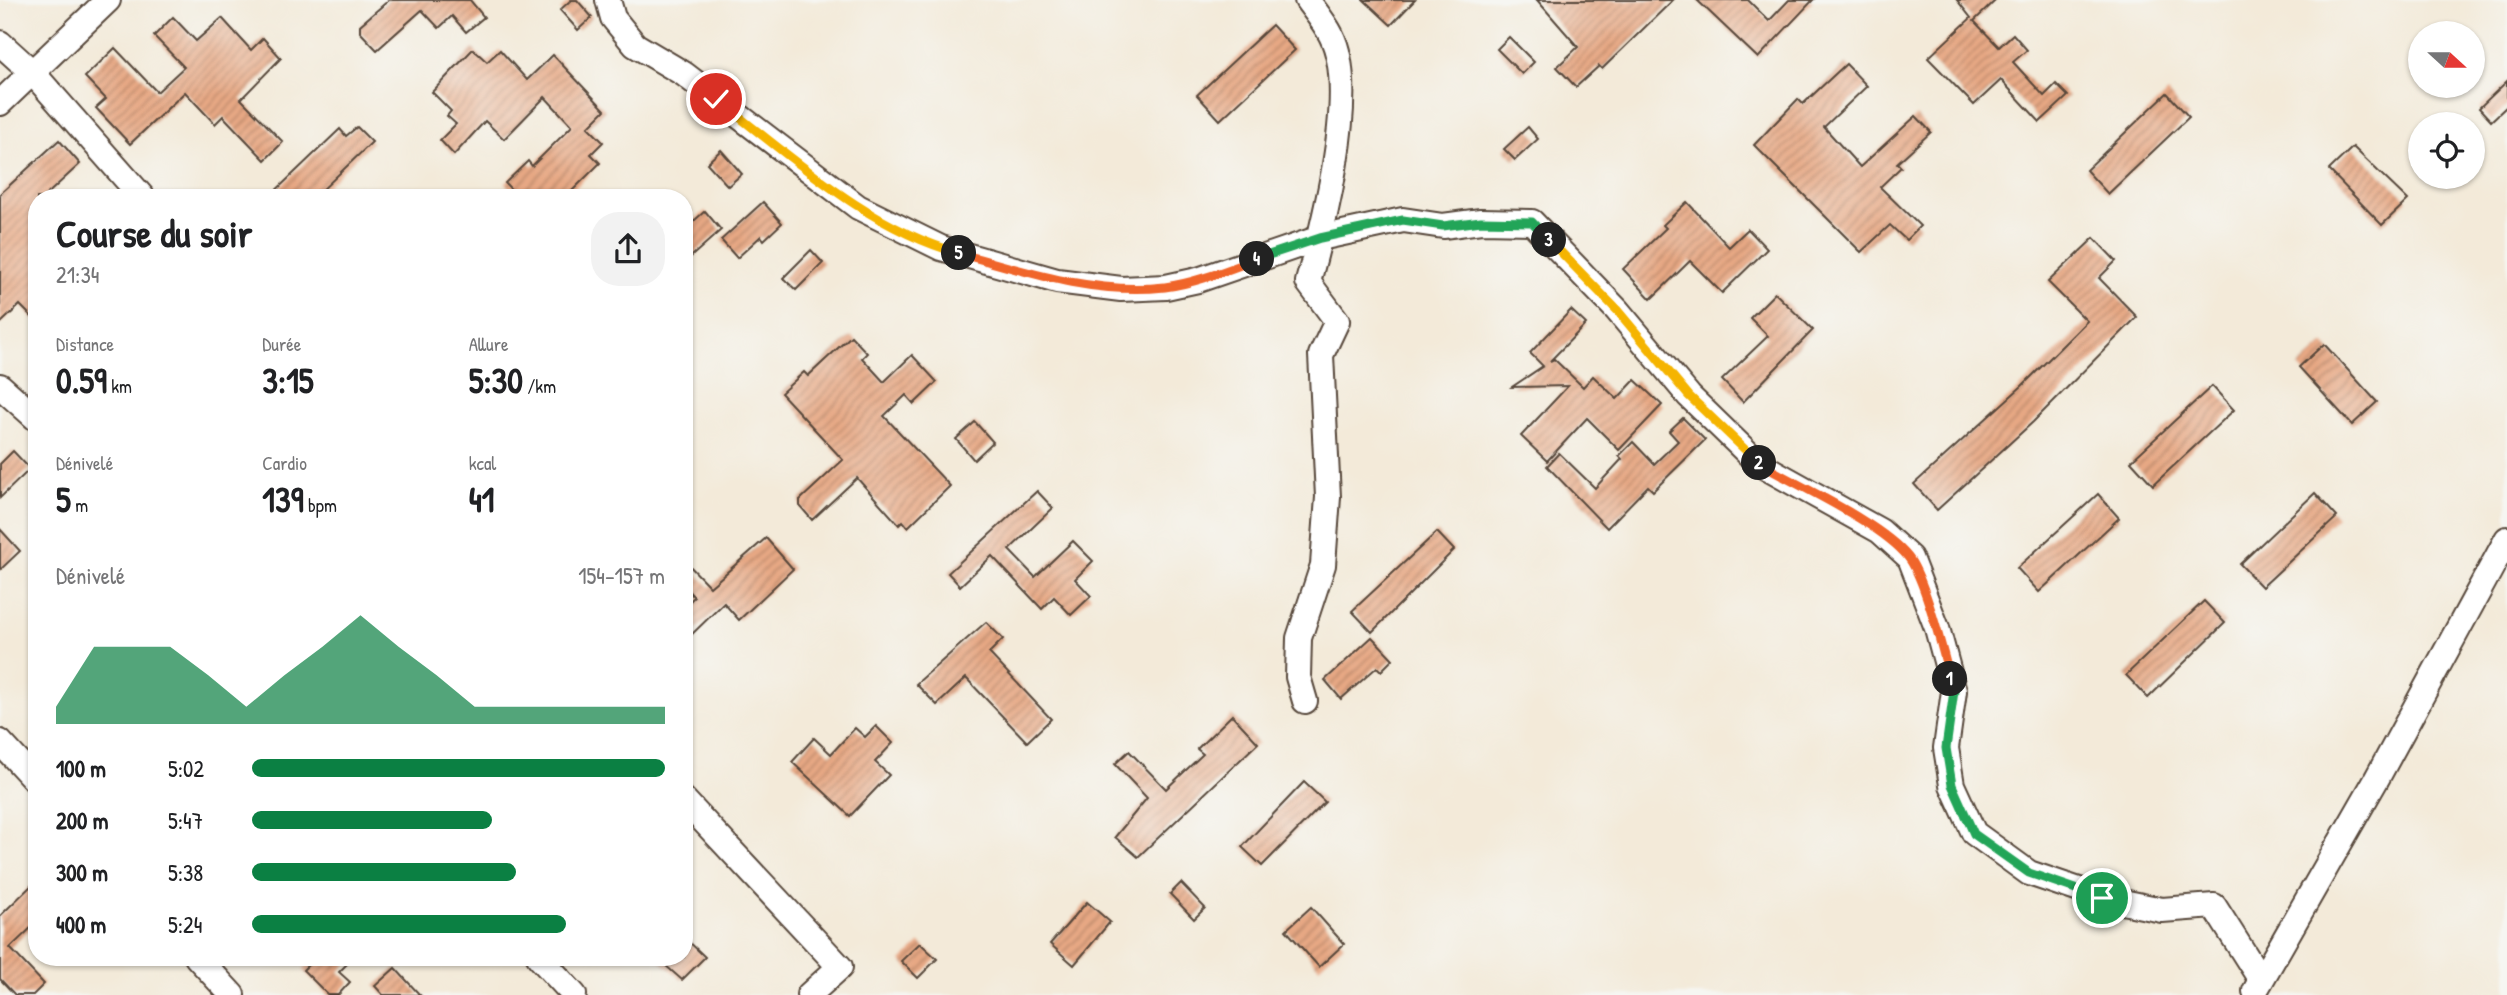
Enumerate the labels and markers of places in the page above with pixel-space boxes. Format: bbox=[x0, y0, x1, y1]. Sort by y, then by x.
pin bbox=[686, 69, 746, 129]
pin: 3 bbox=[1532, 222, 1566, 258]
pin: 5 bbox=[942, 236, 976, 270]
pin: 4 bbox=[1240, 242, 1274, 276]
pin: 2 bbox=[1742, 446, 1776, 480]
pin: 1 bbox=[1932, 662, 1968, 696]
pin bbox=[2072, 868, 2132, 928]

